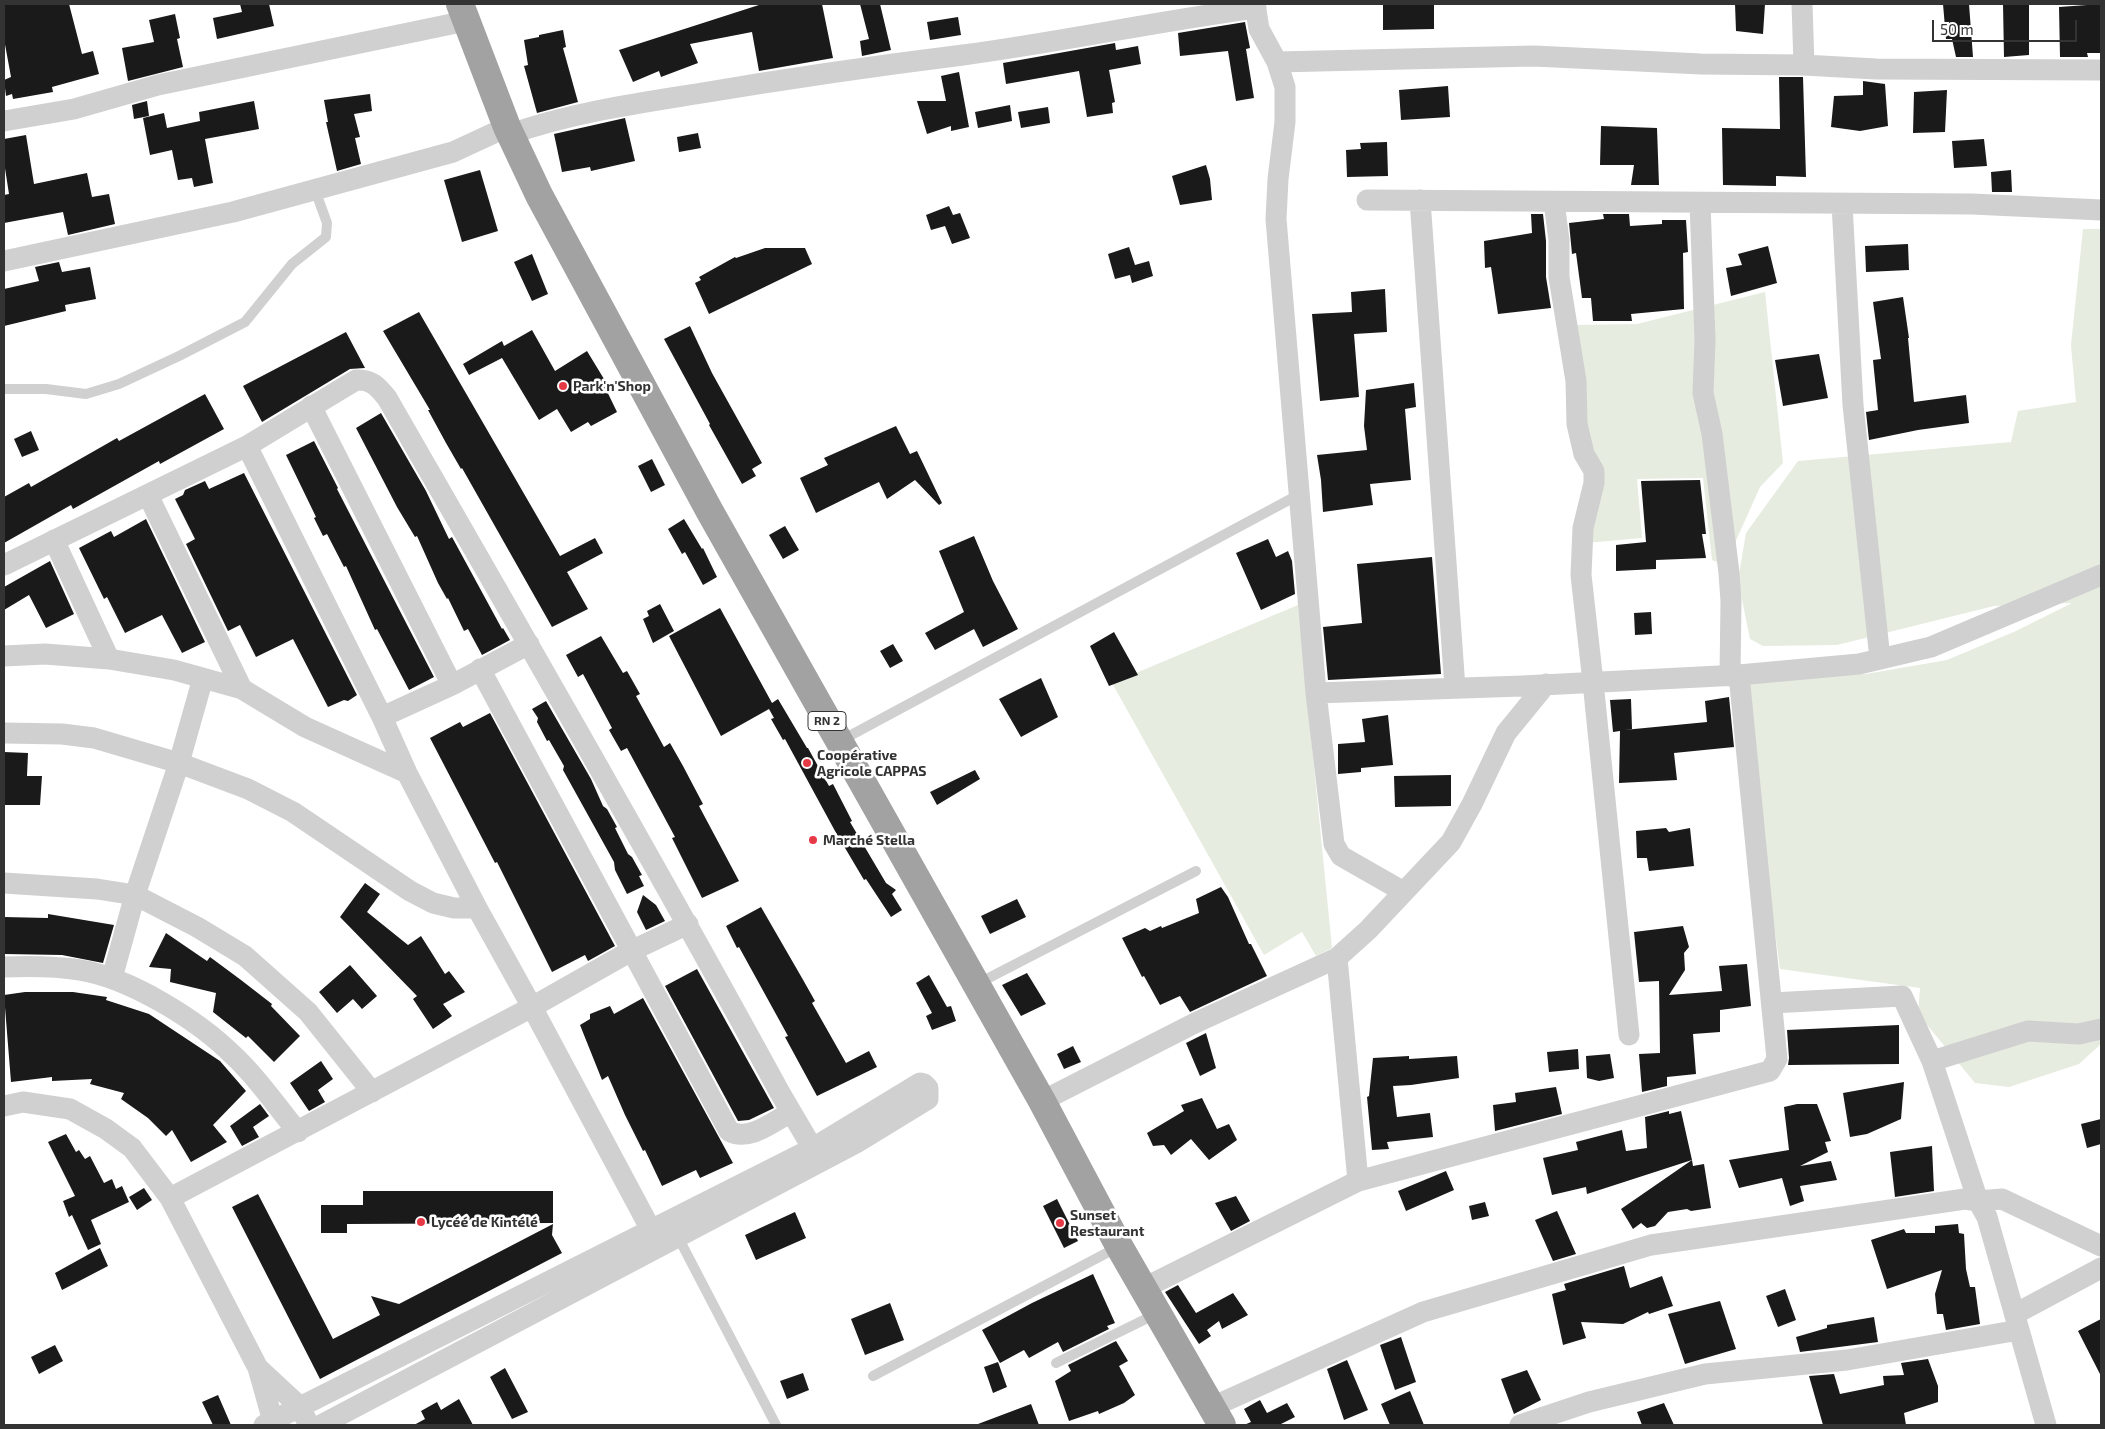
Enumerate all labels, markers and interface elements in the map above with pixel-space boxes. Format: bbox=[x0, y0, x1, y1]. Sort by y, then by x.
scale bar bbox=[1935, 10, 2080, 42]
text: 50 m bbox=[1940, 20, 1974, 38]
place label: Park'n'Shop bbox=[573, 378, 651, 394]
marker: Park'n'Shop bbox=[557, 380, 569, 392]
road number: RN 2 bbox=[808, 711, 846, 730]
place label: Coopérative Agricole CAPPAS bbox=[817, 747, 926, 780]
marker: Coopérative Agricole CAPPAS bbox=[801, 757, 813, 769]
place label: Marché Stella bbox=[823, 832, 915, 848]
marker: Marché Stella bbox=[807, 834, 819, 846]
place label: Sunset Restaurant bbox=[1070, 1207, 1144, 1240]
place label: Lycéé de Kintélé bbox=[431, 1214, 538, 1230]
marker: Lycéé de Kintélé bbox=[415, 1216, 427, 1228]
marker: Sunset Restaurant bbox=[1054, 1217, 1066, 1229]

